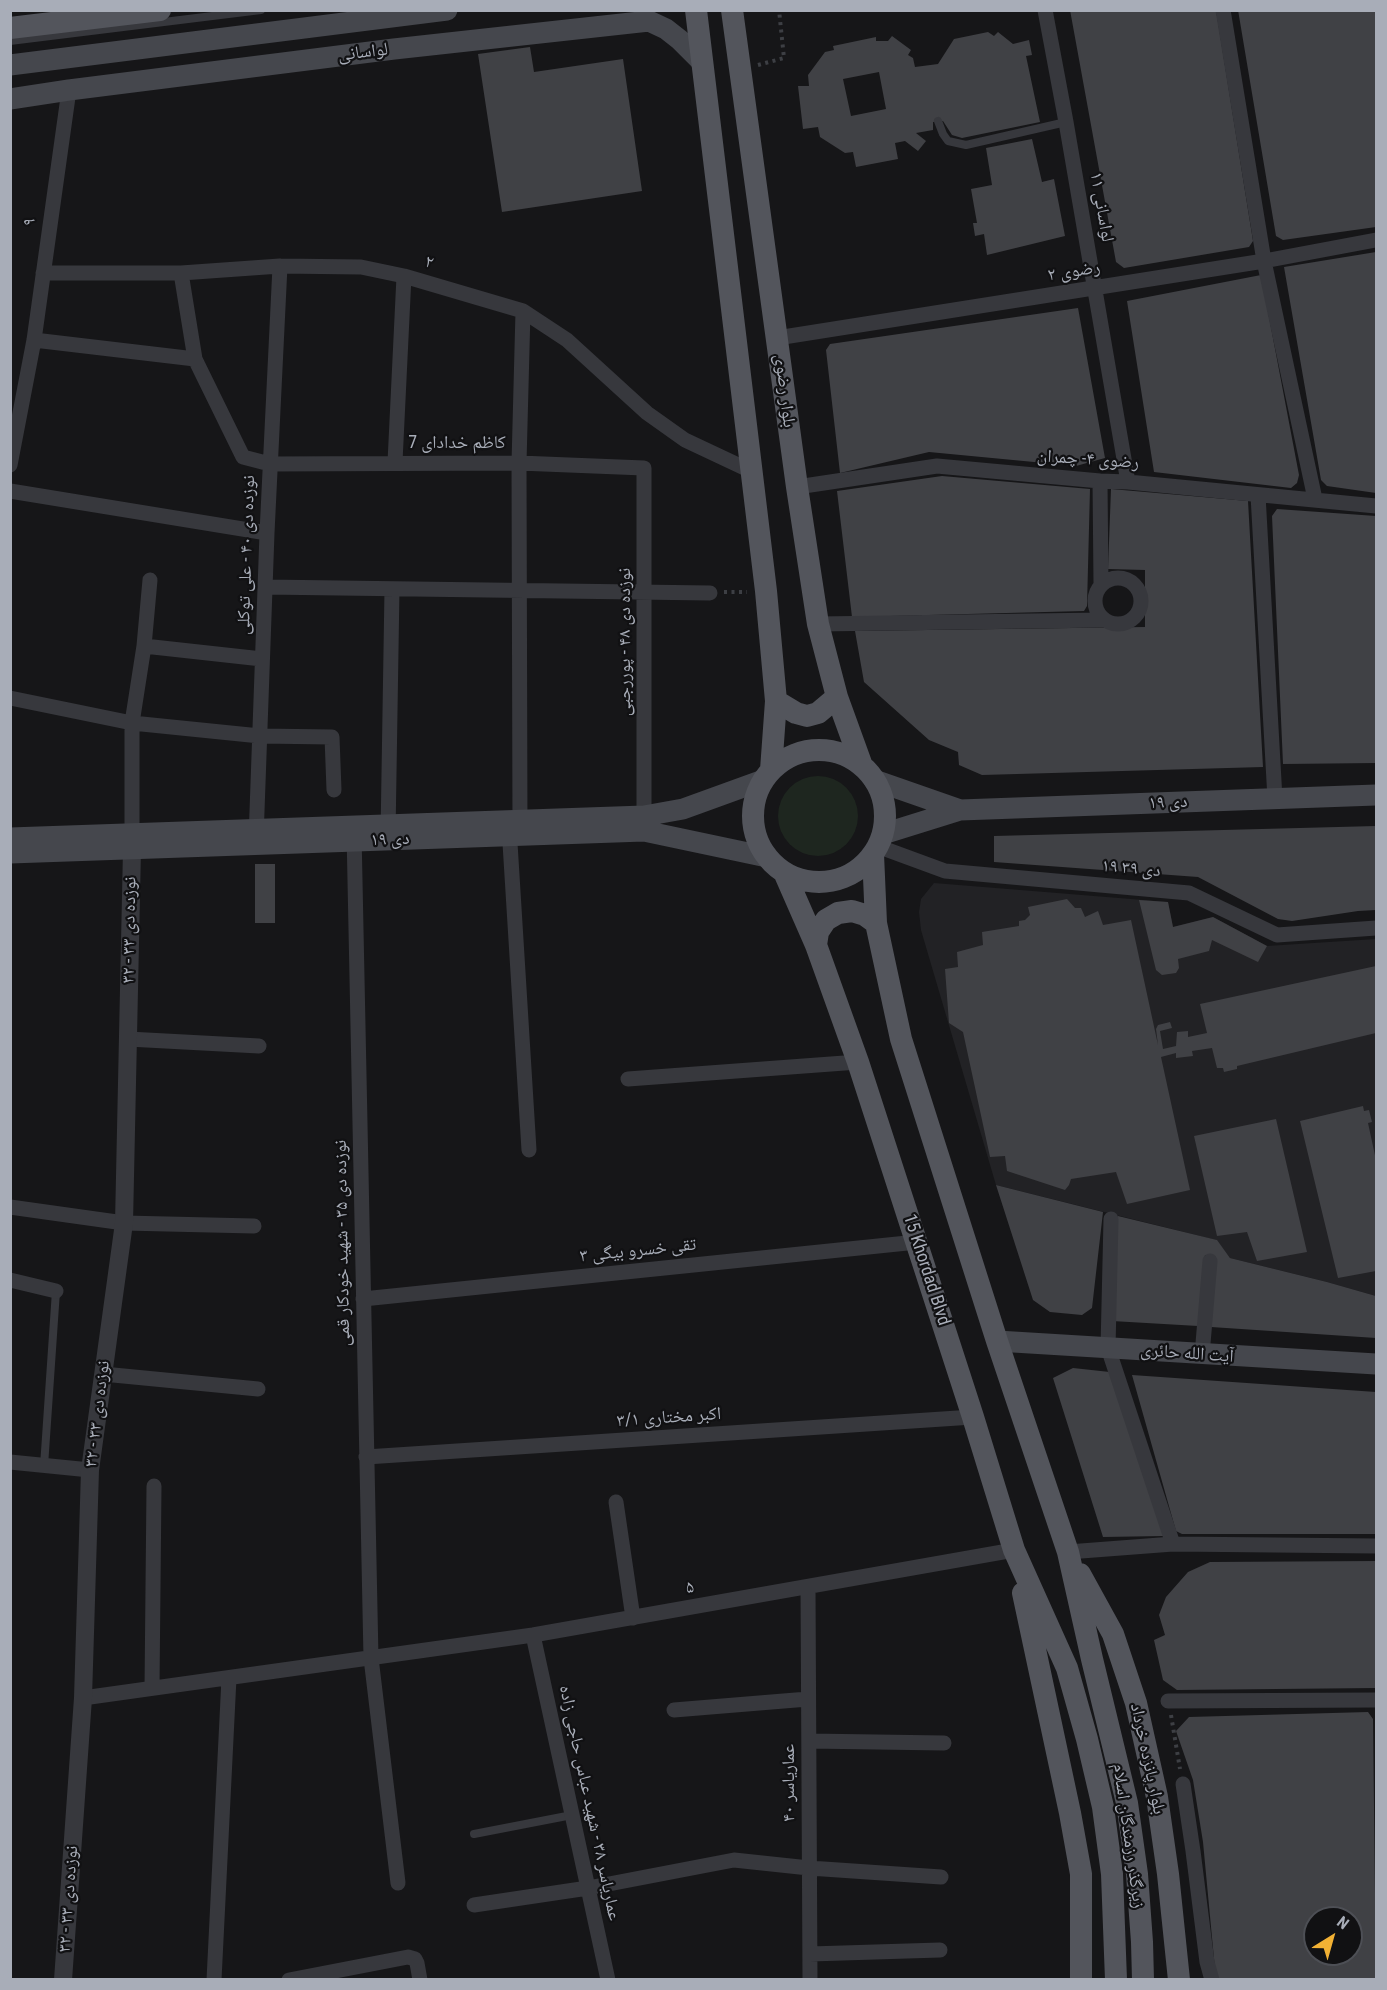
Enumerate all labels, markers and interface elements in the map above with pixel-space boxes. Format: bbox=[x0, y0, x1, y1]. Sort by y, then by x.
street label: لواسانی bbox=[337, 39, 389, 67]
street label: لواسانی ۱۱ bbox=[1084, 170, 1118, 244]
street label: ۹ bbox=[19, 216, 41, 228]
street label: ۲ bbox=[422, 251, 436, 275]
street label: رضوی ۲ bbox=[1046, 257, 1102, 287]
street label: بلوار رضوی bbox=[769, 353, 799, 429]
street label: 7 کاظم خدادای bbox=[408, 432, 506, 454]
street label: رضوی ۴- چمران bbox=[1036, 446, 1140, 474]
street label: نوزده دی ۴۰ - علی توکلی bbox=[233, 475, 261, 635]
street label: نوزده دی ۴۸ - پوررجبی bbox=[614, 568, 636, 716]
street label: ۱۹ دی bbox=[1148, 792, 1188, 814]
street label: ۱۹ دی bbox=[370, 829, 410, 851]
street label: ۱۹ دی ۳۹ bbox=[1101, 856, 1161, 882]
street label: ۳۲ - نوزده دی ۳۳ bbox=[118, 876, 142, 984]
street label: نوزده دی ۳۵ - شهید خودکار قمی bbox=[330, 1140, 356, 1346]
street label: 15 Khordad Blvd bbox=[898, 1212, 954, 1328]
street label: ۳ تقی خسرو بیگی bbox=[579, 1234, 697, 1268]
street label: آیت الله حائری bbox=[1140, 1340, 1234, 1368]
street label: ۳۲ - نوزده دی ۳۳ bbox=[81, 1360, 115, 1468]
street label: ۳/۱ اکبر مختاری bbox=[616, 1404, 722, 1432]
street label: ۵ bbox=[684, 1577, 696, 1599]
street label: عماریاسر ۳۸ - شهید عباس حاجی زاده bbox=[553, 1683, 625, 1923]
street label: بلوار پانزده خرداد bbox=[1125, 1702, 1169, 1816]
street label: عماریاسر ۴۰ bbox=[778, 1744, 800, 1822]
street label: زیرگذر رزمندگان اسلام bbox=[1107, 1762, 1149, 1910]
street label: ۳۲ - نوزده دی ۳۳ bbox=[54, 1845, 84, 1953]
north arrow bbox=[1303, 1906, 1363, 1966]
text: N bbox=[1333, 1912, 1353, 1933]

